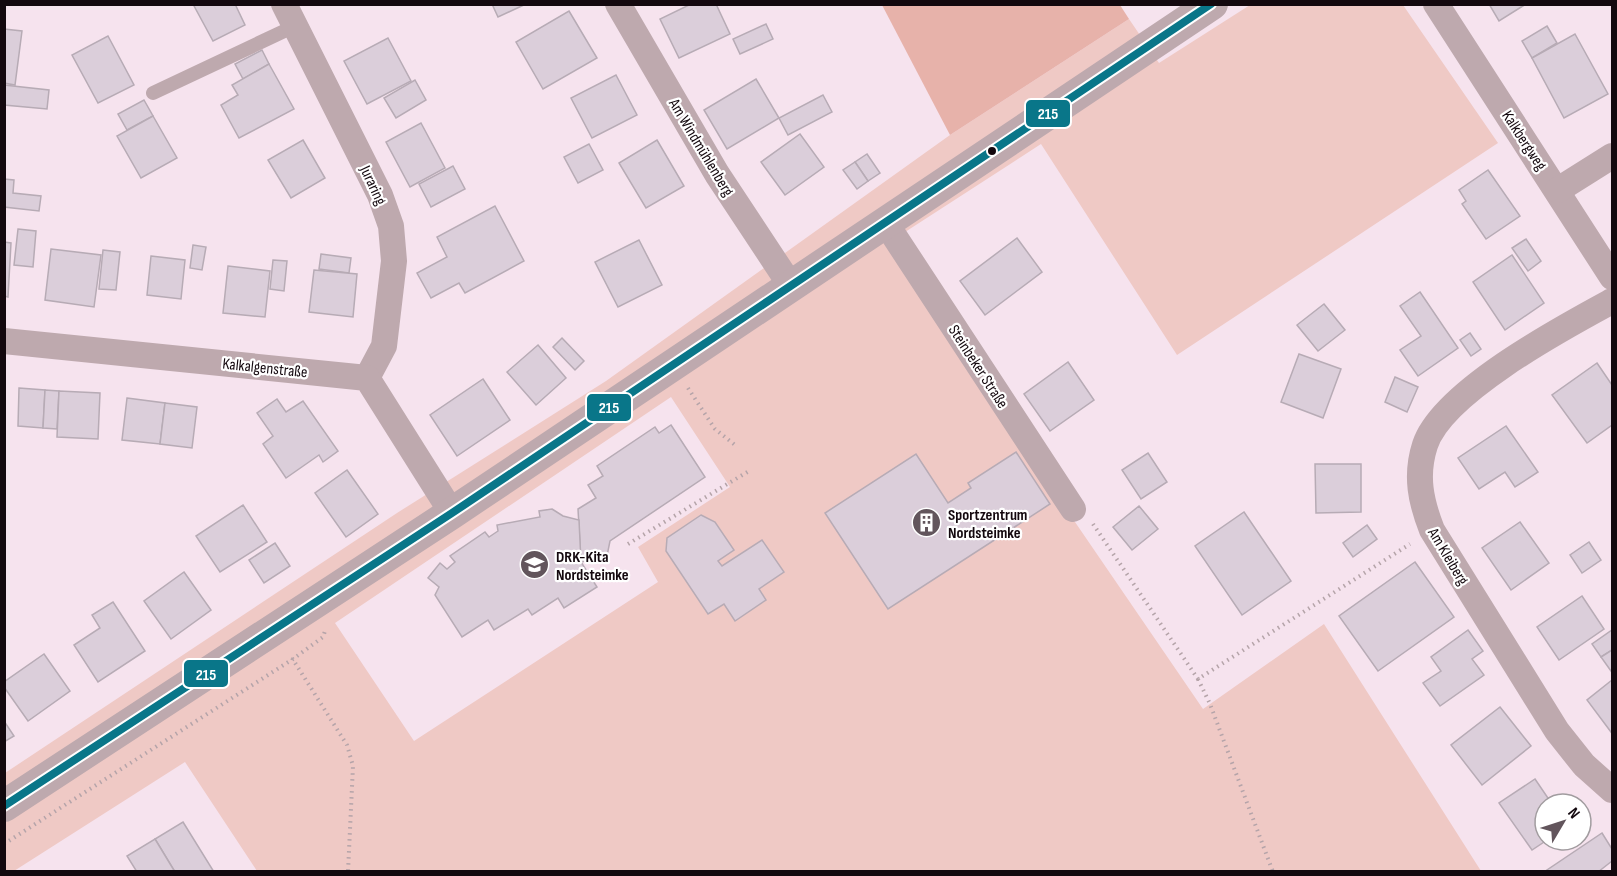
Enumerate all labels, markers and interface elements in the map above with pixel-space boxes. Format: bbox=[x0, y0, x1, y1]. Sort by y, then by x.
street label: Am Windmühlenberg bbox=[664, 95, 737, 200]
line badge: 215 bbox=[1025, 99, 1071, 128]
text: 215 bbox=[1038, 105, 1058, 124]
street label: Kalkbergweg bbox=[1497, 107, 1550, 174]
unlabelled marker bbox=[986, 145, 998, 157]
street label: Juraring bbox=[355, 162, 390, 208]
street label: Steinbeker Straße bbox=[944, 321, 1012, 412]
street label: Kalkalgenstraße bbox=[221, 355, 308, 382]
line badge: 215 bbox=[586, 393, 632, 422]
text: 215 bbox=[599, 399, 619, 418]
place label: Sportzentrum Nordsteimke bbox=[948, 506, 1027, 543]
building icon: Sportzentrum Nordsteimke bbox=[911, 507, 943, 539]
street label: Am Kleiberg bbox=[1423, 524, 1472, 589]
place label: DRK-Kita Nordsteimke bbox=[556, 548, 629, 585]
school or university icon: DRK-Kita Nordsteimke bbox=[519, 549, 551, 581]
line badge: 215 bbox=[183, 659, 229, 688]
text: 215 bbox=[196, 666, 216, 685]
north arrow bbox=[1533, 792, 1593, 852]
text: N bbox=[1563, 804, 1584, 823]

